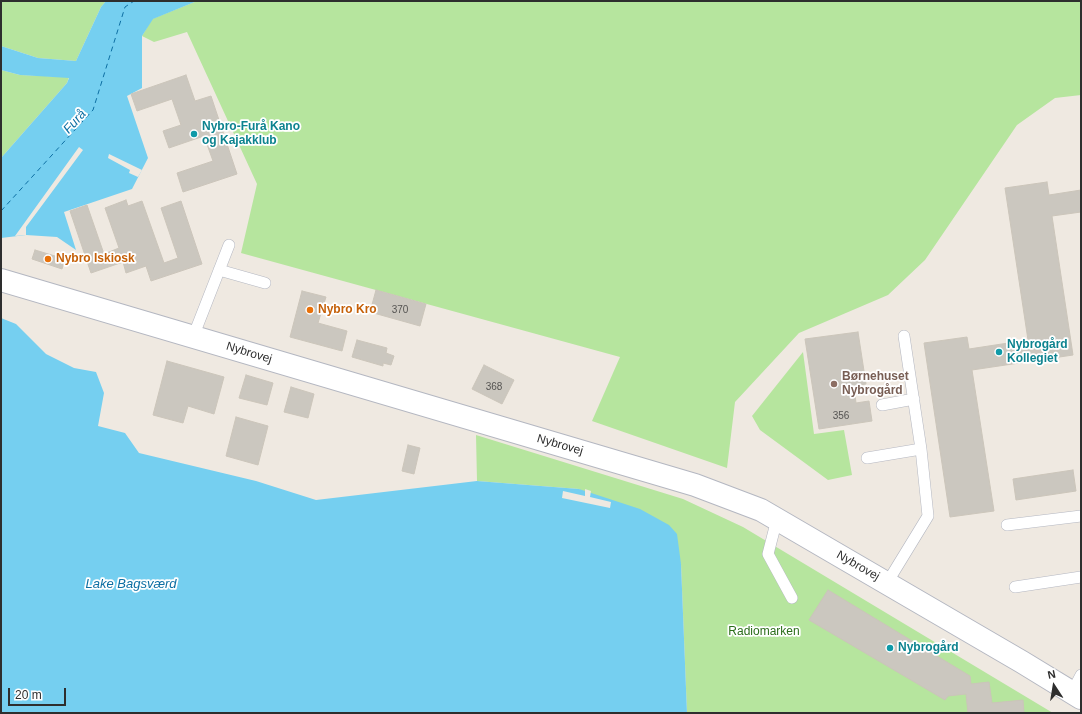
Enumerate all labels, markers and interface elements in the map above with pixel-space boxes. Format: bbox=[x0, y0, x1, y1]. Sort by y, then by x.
water label: Furå bbox=[60, 107, 90, 137]
place label: Nybro-Furå Kano og Kajakklub bbox=[202, 120, 300, 148]
marker: Nybro-Furå Kano og Kajakklub bbox=[189, 129, 199, 139]
place label: Nybro Iskiosk bbox=[56, 252, 135, 266]
marker: Nybro Iskiosk bbox=[43, 254, 53, 264]
place label: Nybro Kro bbox=[318, 303, 377, 317]
house number: 370 bbox=[392, 304, 408, 316]
marker: Nybro Kro bbox=[305, 305, 315, 315]
place label: Nybrogård Kollegiet bbox=[1007, 338, 1068, 366]
street label: Nybrovej bbox=[224, 339, 274, 367]
marker: Nybrogård Kollegiet bbox=[994, 347, 1004, 357]
place label: Børnehuset Nybrogård bbox=[842, 370, 909, 398]
marker: Børnehuset Nybrogård bbox=[829, 379, 839, 389]
house number: 368 bbox=[486, 381, 502, 393]
house number: 356 bbox=[833, 410, 849, 422]
street label: Nybrovej bbox=[535, 432, 585, 458]
street label: Nybrovej bbox=[834, 548, 882, 584]
water label: Lake Bagsværd bbox=[85, 576, 177, 592]
park label: Radiomarken bbox=[728, 625, 800, 639]
place label: Nybrogård bbox=[898, 641, 959, 655]
marker: Nybrogård bbox=[885, 643, 895, 653]
north arrow bbox=[1034, 666, 1074, 706]
text: N bbox=[1046, 668, 1057, 681]
scale bar bbox=[10, 680, 68, 706]
text: 20 m bbox=[15, 688, 42, 702]

